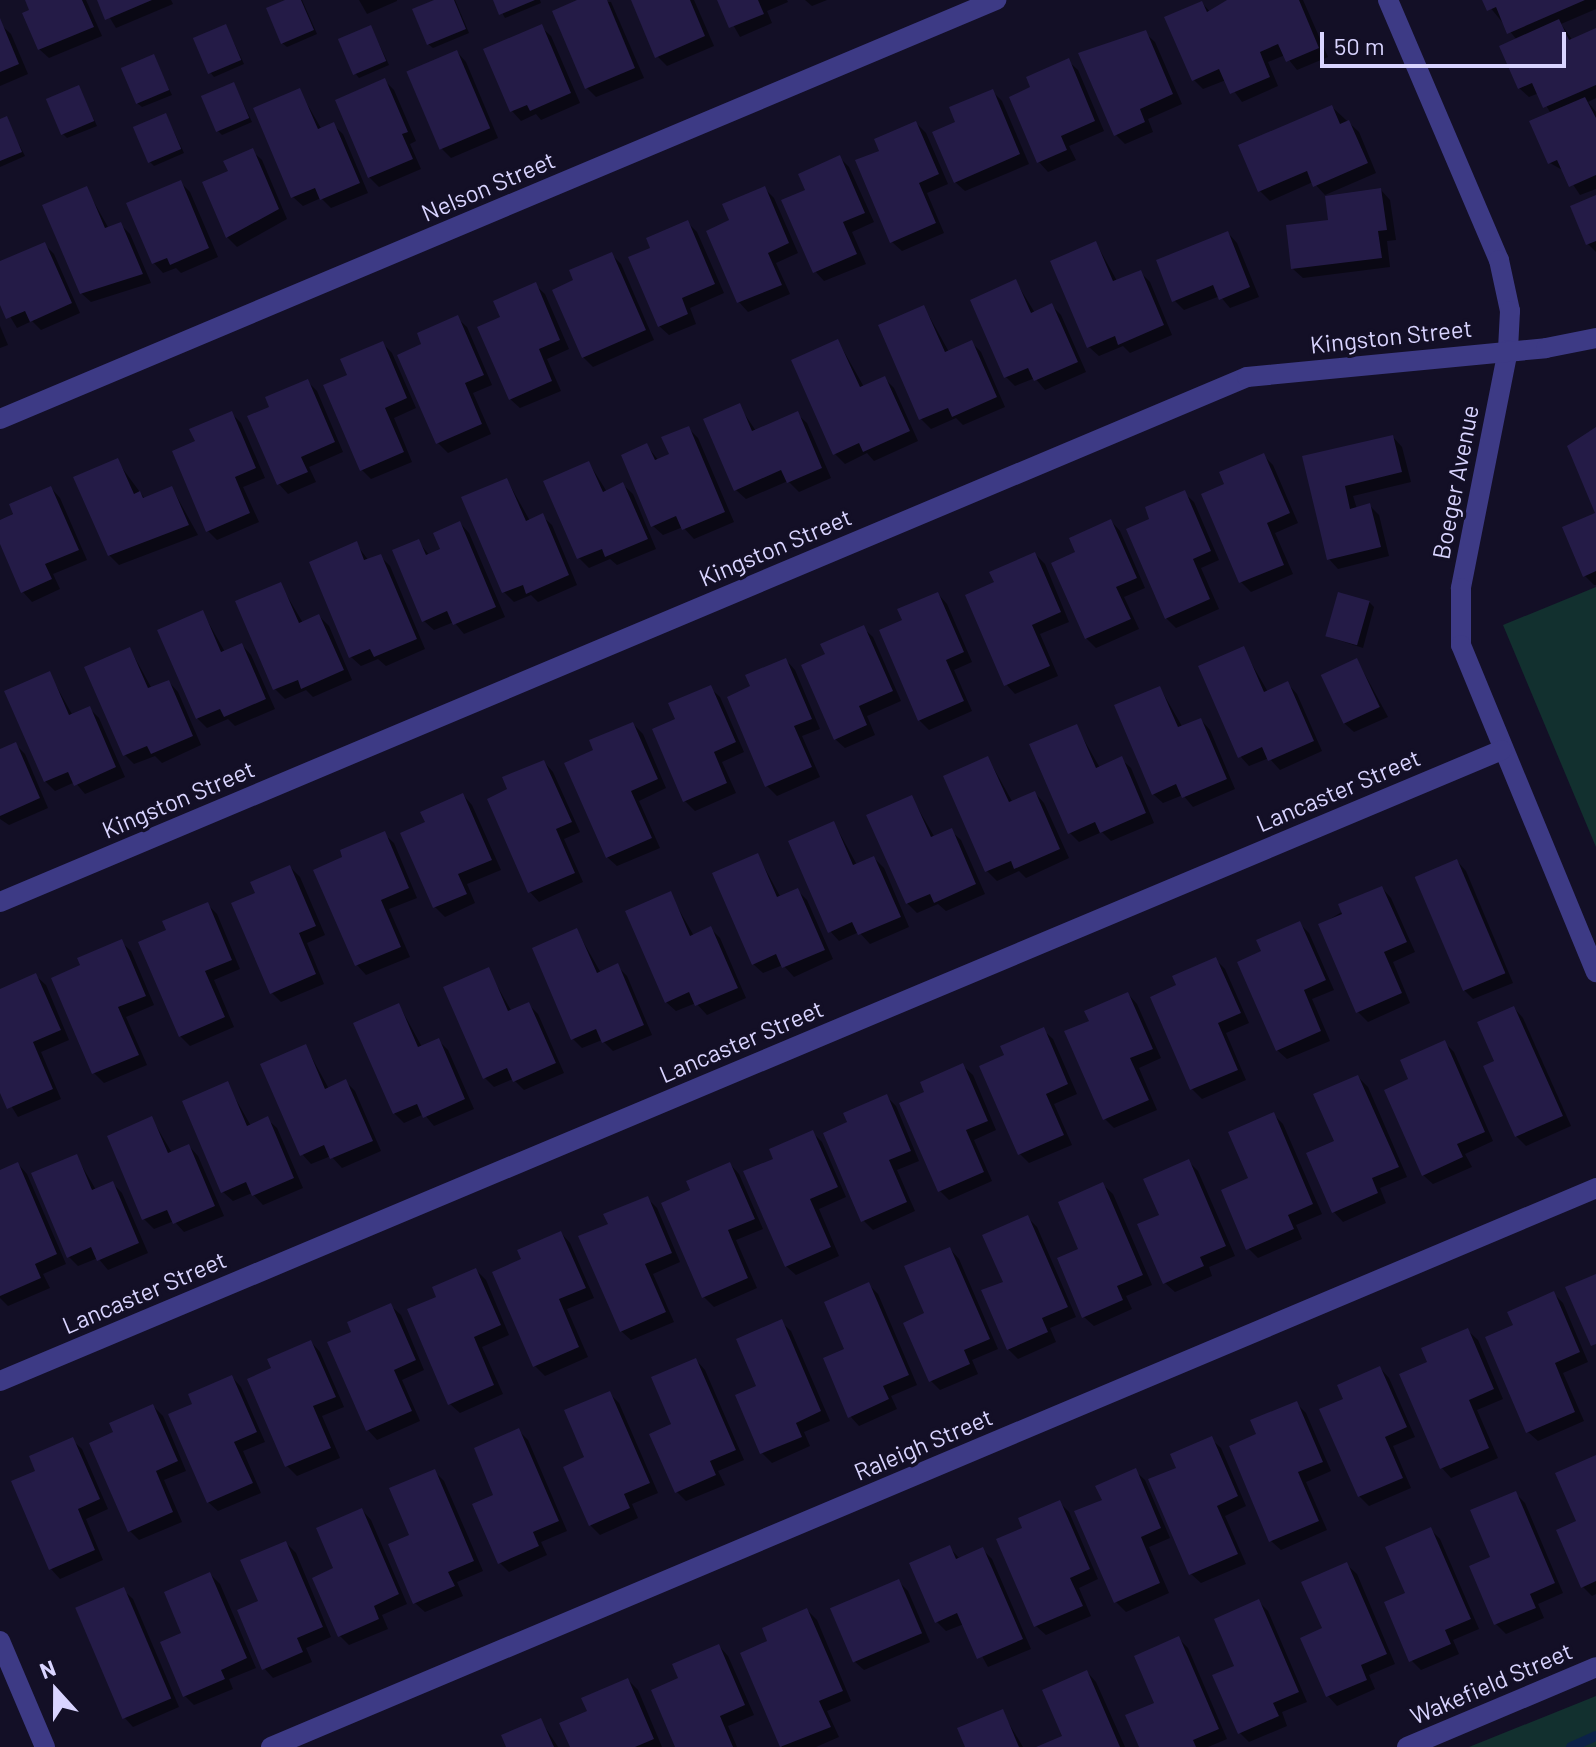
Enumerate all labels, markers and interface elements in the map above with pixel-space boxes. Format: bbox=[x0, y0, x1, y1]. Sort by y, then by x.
scale bar bbox=[1324, 16, 1570, 66]
text: 50 m bbox=[1334, 31, 1385, 60]
street label: Nelson Street bbox=[417, 145, 559, 227]
street label: Kingston Street bbox=[1309, 313, 1473, 359]
street label: Boeger Avenue bbox=[1426, 403, 1484, 561]
street label: Kingston Street bbox=[695, 502, 855, 592]
street label: Lancaster Street bbox=[1252, 743, 1424, 837]
street label: Kingston Street bbox=[98, 754, 258, 844]
street label: Lancaster Street bbox=[655, 994, 827, 1088]
street label: Lancaster Street bbox=[58, 1245, 230, 1339]
street label: Raleigh Street bbox=[849, 1402, 997, 1486]
street label: Wakefield Street bbox=[1406, 1636, 1576, 1730]
north arrow bbox=[16, 1651, 96, 1731]
text: N bbox=[36, 1654, 59, 1683]

